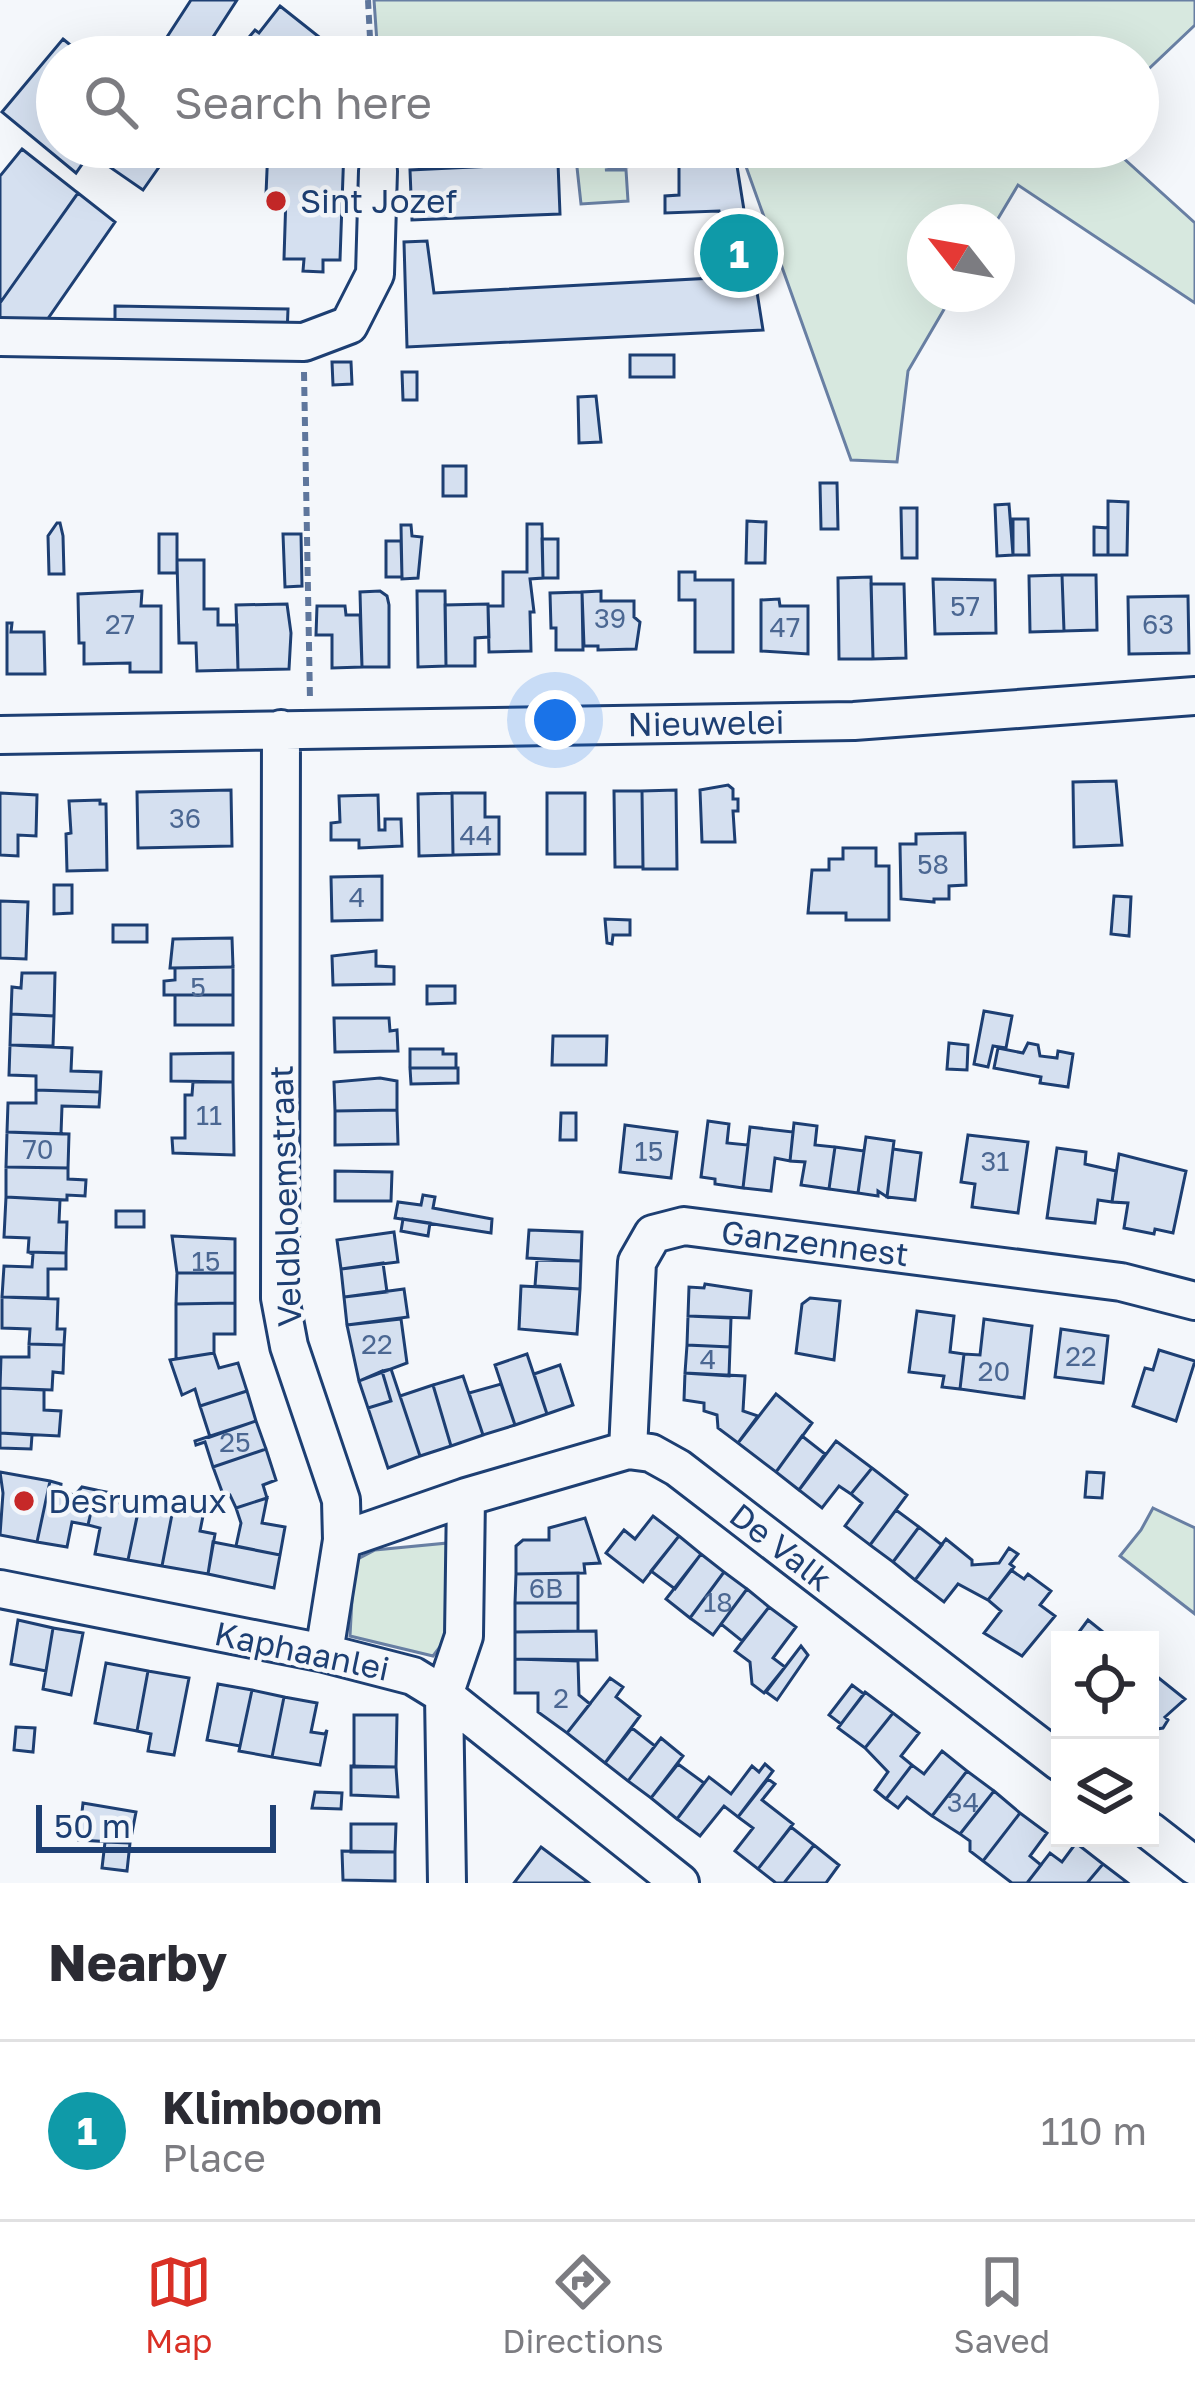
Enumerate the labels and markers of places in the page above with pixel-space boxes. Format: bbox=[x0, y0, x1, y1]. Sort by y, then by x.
place label: Sint Jozef bbox=[300, 181, 457, 220]
marker: Sint Jozef bbox=[263, 188, 289, 214]
pin: 1 bbox=[700, 208, 778, 298]
place label: Desrumaux bbox=[48, 1481, 227, 1520]
marker: Desrumaux bbox=[11, 1488, 37, 1514]

